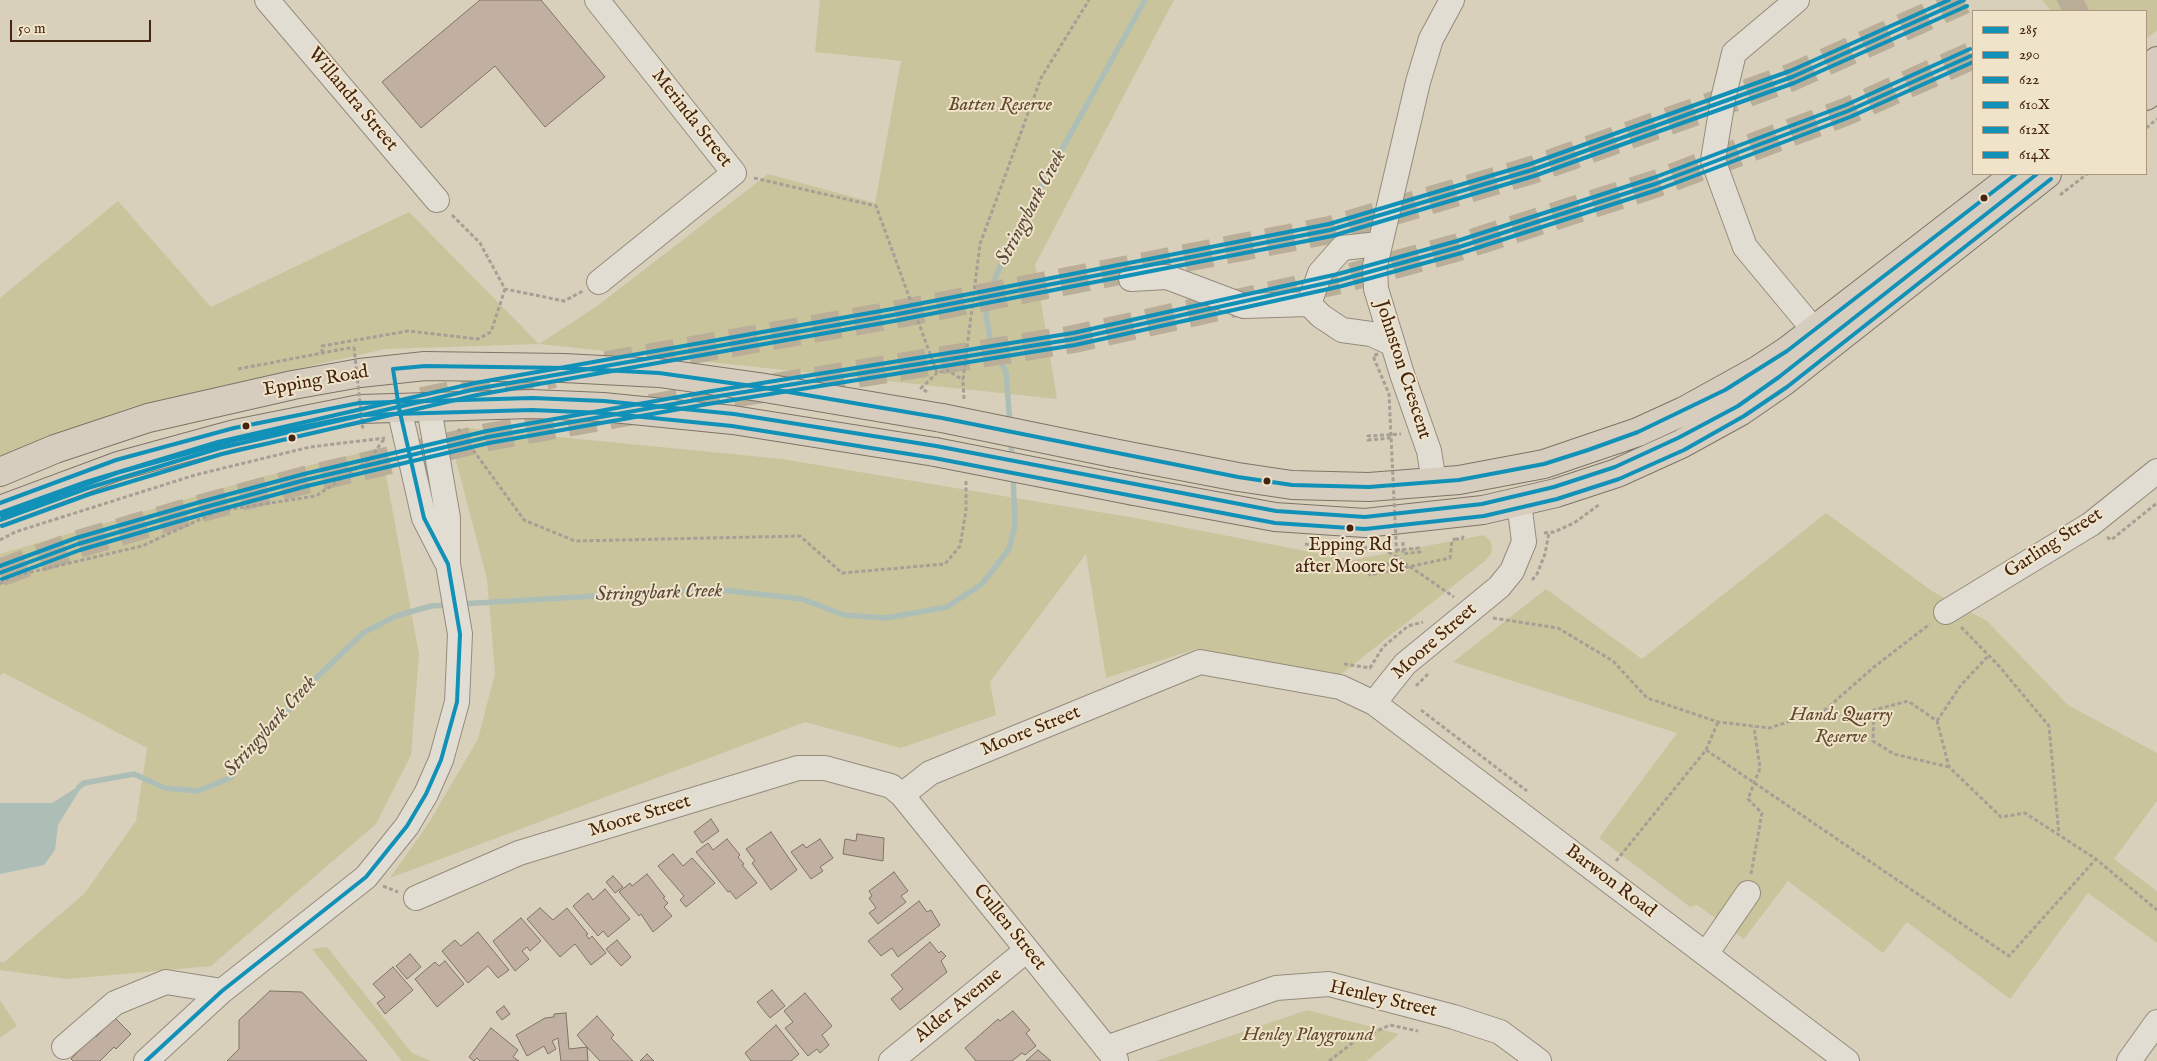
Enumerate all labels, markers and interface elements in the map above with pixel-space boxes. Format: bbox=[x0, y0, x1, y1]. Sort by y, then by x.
scale bar bbox=[12, 10, 154, 42]
legend bbox=[1972, 10, 2147, 175]
text: 50 m bbox=[18, 19, 46, 38]
text: 285 bbox=[2019, 20, 2037, 39]
street label: Willandra Street bbox=[302, 43, 402, 157]
text: 290 bbox=[2019, 45, 2040, 64]
street label: Merinda Street bbox=[646, 65, 736, 173]
text: 622 bbox=[2019, 70, 2039, 89]
park label: Batten Reserve bbox=[948, 95, 1052, 117]
text: 610X bbox=[2019, 95, 2050, 114]
text: 612X bbox=[2019, 120, 2050, 139]
text: 614X bbox=[2019, 145, 2050, 164]
water label: Stringybark Creek bbox=[992, 146, 1072, 270]
unlabelled marker bbox=[1979, 193, 1989, 203]
street label: Johnston Crescent bbox=[1369, 298, 1435, 442]
street label: Epping Road bbox=[262, 362, 370, 402]
unlabelled marker bbox=[241, 421, 251, 431]
unlabelled marker bbox=[287, 433, 297, 443]
unlabelled marker bbox=[1262, 476, 1272, 486]
street label: Garling Street bbox=[2001, 504, 2107, 584]
marker: Epping Rd after Moore St bbox=[1345, 523, 1355, 533]
place label: Epping Rd after Moore St bbox=[1295, 535, 1405, 578]
water label: Stringybark Creek bbox=[595, 580, 723, 608]
street label: Moore Street bbox=[1388, 599, 1482, 685]
water label: Stringybark Creek bbox=[220, 672, 322, 782]
street label: Moore Street bbox=[978, 702, 1084, 762]
park label: Hands Quarry Reserve bbox=[1790, 705, 1892, 749]
street label: Moore Street bbox=[586, 791, 694, 843]
street label: Barwon Road bbox=[1560, 841, 1660, 923]
street label: Cullen Street bbox=[967, 880, 1051, 976]
street label: Alder Avenue bbox=[911, 964, 1007, 1048]
street label: Henley Street bbox=[1327, 977, 1439, 1023]
park label: Henley Playground bbox=[1242, 1025, 1374, 1047]

